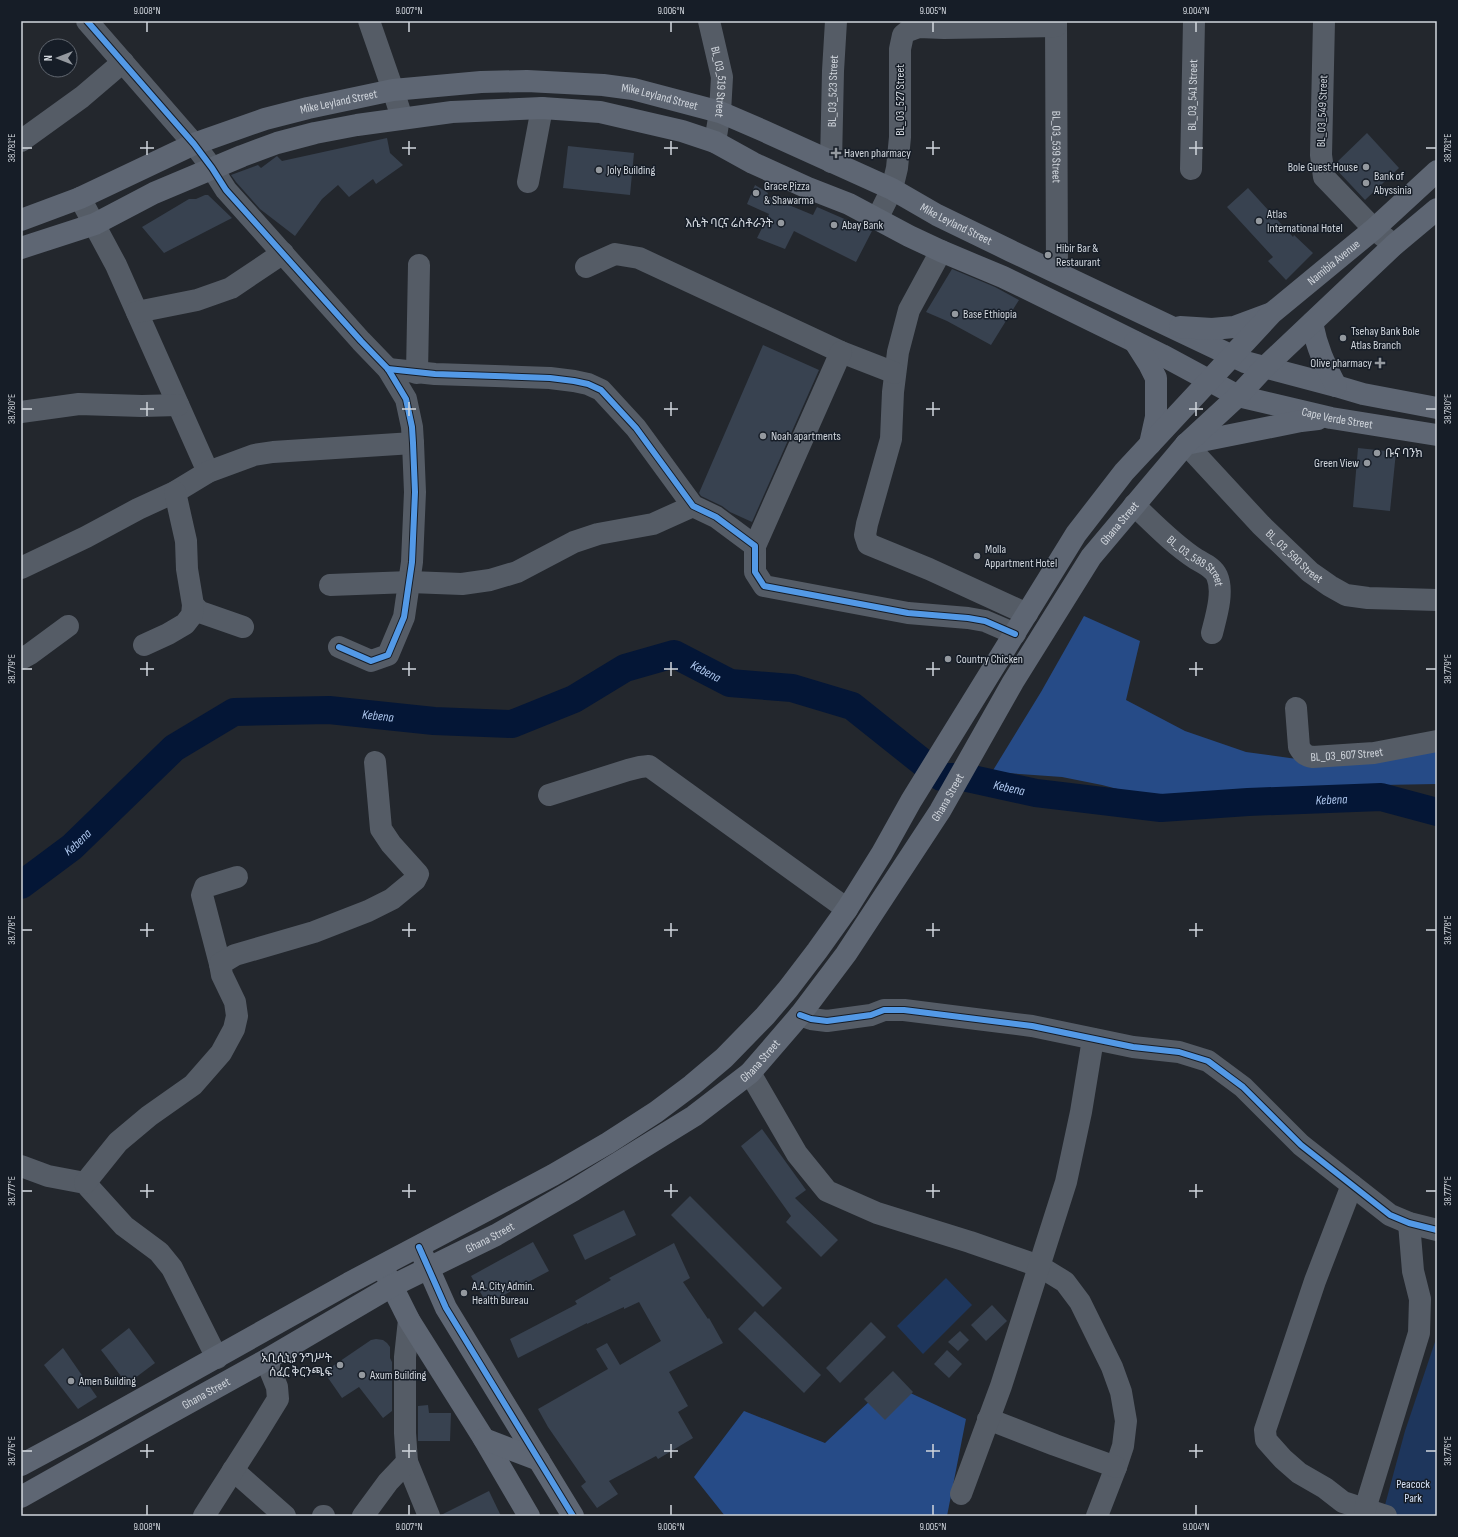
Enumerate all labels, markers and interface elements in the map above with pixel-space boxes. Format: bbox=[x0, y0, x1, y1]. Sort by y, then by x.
text: 9.008°N bbox=[134, 5, 161, 17]
text: 9.007°N bbox=[395, 5, 423, 17]
text: 9.006°N bbox=[657, 5, 685, 17]
text: 9.005°N bbox=[920, 5, 946, 17]
text: 9.004°N bbox=[1183, 5, 1209, 17]
north arrow bbox=[38, 38, 78, 78]
street label: BL_03_519 Street bbox=[707, 45, 729, 119]
street label: BL_03_523 Street bbox=[825, 54, 842, 127]
text: N bbox=[42, 55, 55, 61]
street label: BL_03_541 Street bbox=[1185, 59, 1201, 131]
street label: BL_03_527 Street bbox=[893, 64, 908, 136]
street label: BL_03_549 Street bbox=[1314, 74, 1331, 147]
street label: Mike Leyland Street bbox=[620, 81, 700, 114]
street label: Mike Leyland Street bbox=[298, 86, 379, 118]
street label: BL_03_539 Street bbox=[1048, 111, 1064, 184]
text: 38.781°E bbox=[6, 134, 18, 162]
text: 38.781°E bbox=[1442, 134, 1454, 162]
place label: Haven pharmacy bbox=[844, 146, 911, 161]
marker: Haven pharmacy bbox=[831, 148, 841, 158]
place label: Bole Guest House bbox=[1288, 160, 1358, 175]
marker: Bole Guest House bbox=[1361, 162, 1371, 172]
place label: Joly Building bbox=[606, 163, 655, 178]
marker: Joly Building bbox=[594, 165, 604, 175]
place label: Bank of Abyssinia bbox=[1373, 169, 1412, 198]
marker: Bank of Abyssinia bbox=[1361, 178, 1371, 188]
place label: Grace Pizza & Shawarma bbox=[764, 179, 814, 208]
marker: Grace Pizza & Shawarma bbox=[751, 188, 761, 198]
street label: Mike Leyland Street bbox=[917, 200, 995, 249]
place label: Atlas International Hotel bbox=[1266, 207, 1343, 236]
place label: እሴት ባርና ሬስቶራንት bbox=[685, 216, 774, 231]
marker: Atlas International Hotel bbox=[1254, 216, 1264, 226]
marker: እሴት ባርና ሬስቶራንት bbox=[776, 218, 786, 228]
place label: Abay Bank bbox=[841, 218, 883, 233]
marker: Abay Bank bbox=[829, 220, 839, 230]
street label: Namibia Avenue bbox=[1304, 236, 1363, 289]
place label: Hibir Bar & Restaurant bbox=[1056, 241, 1101, 270]
marker: Hibir Bar & Restaurant bbox=[1043, 250, 1053, 260]
place label: Base Ethiopia bbox=[963, 307, 1017, 322]
marker: Base Ethiopia bbox=[950, 309, 960, 319]
place label: Tsehay Bank Bole Atlas Branch bbox=[1350, 324, 1420, 353]
marker: Tsehay Bank Bole Atlas Branch bbox=[1338, 333, 1348, 343]
place label: Olive pharmacy bbox=[1310, 356, 1372, 371]
marker: Olive pharmacy bbox=[1375, 358, 1385, 368]
text: 38.780°E bbox=[6, 394, 18, 424]
text: 38.780°E bbox=[1442, 394, 1454, 424]
street label: Cape Verde Street bbox=[1300, 404, 1374, 433]
place label: Noah apartments bbox=[771, 429, 841, 444]
marker: Noah apartments bbox=[758, 431, 768, 441]
place label: ቡና ባንክ bbox=[1385, 446, 1423, 461]
marker: ቡና ባንክ bbox=[1372, 448, 1382, 458]
place label: Green View bbox=[1314, 456, 1359, 471]
marker: Green View bbox=[1362, 458, 1372, 468]
street label: Ghana Street bbox=[1097, 498, 1143, 549]
street label: BL_03_590 Street bbox=[1262, 526, 1326, 587]
street label: BL_03_588 Street bbox=[1163, 533, 1227, 588]
place label: Molla Appartment Hotel bbox=[984, 542, 1057, 571]
marker: Molla Appartment Hotel bbox=[972, 551, 982, 561]
place label: Country Chicken bbox=[956, 652, 1023, 667]
text: 38.779°E bbox=[6, 654, 18, 684]
marker: Country Chicken bbox=[943, 654, 953, 664]
text: 38.779°E bbox=[1442, 654, 1454, 684]
water label: Kebena bbox=[688, 657, 724, 686]
water label: Kebena bbox=[361, 707, 395, 726]
street label: BL_03_607 Street bbox=[1310, 744, 1385, 765]
street label: Ghana Street bbox=[928, 771, 968, 824]
water label: Kebena bbox=[992, 777, 1027, 799]
water label: Kebena bbox=[1315, 791, 1348, 808]
water label: Kebena bbox=[61, 825, 95, 859]
text: 38.778°E bbox=[6, 915, 18, 945]
text: 38.778°E bbox=[1442, 915, 1454, 945]
street label: Ghana Street bbox=[737, 1036, 784, 1086]
text: 38.777°E bbox=[6, 1176, 18, 1206]
text: 38.777°E bbox=[1442, 1176, 1454, 1206]
street label: Ghana Street bbox=[463, 1219, 517, 1257]
place label: A.A. City Admin. Health Bureau bbox=[471, 1279, 535, 1308]
marker: A.A. City Admin. Health Bureau bbox=[459, 1288, 469, 1298]
place label: አቢሲኒያ ንግሥት ሰፈር ቅርንጫፍ bbox=[261, 1351, 333, 1380]
marker: አቢሲኒያ ንግሥት ሰፈር ቅርንጫፍ bbox=[335, 1360, 345, 1370]
place label: Axum Building bbox=[369, 1368, 427, 1383]
marker: Axum Building bbox=[357, 1370, 367, 1380]
place label: Amen Building bbox=[78, 1374, 136, 1389]
street label: Ghana Street bbox=[179, 1374, 233, 1413]
marker: Amen Building bbox=[66, 1376, 76, 1386]
text: 38.776°E bbox=[6, 1436, 18, 1466]
text: 38.776°E bbox=[1442, 1436, 1454, 1466]
park label: Peacock Park bbox=[1396, 1477, 1430, 1506]
text: 9.008°N bbox=[134, 1521, 161, 1533]
text: 9.007°N bbox=[395, 1521, 423, 1533]
text: 9.006°N bbox=[657, 1521, 685, 1533]
text: 9.005°N bbox=[920, 1521, 946, 1533]
text: 9.004°N bbox=[1183, 1521, 1209, 1533]

